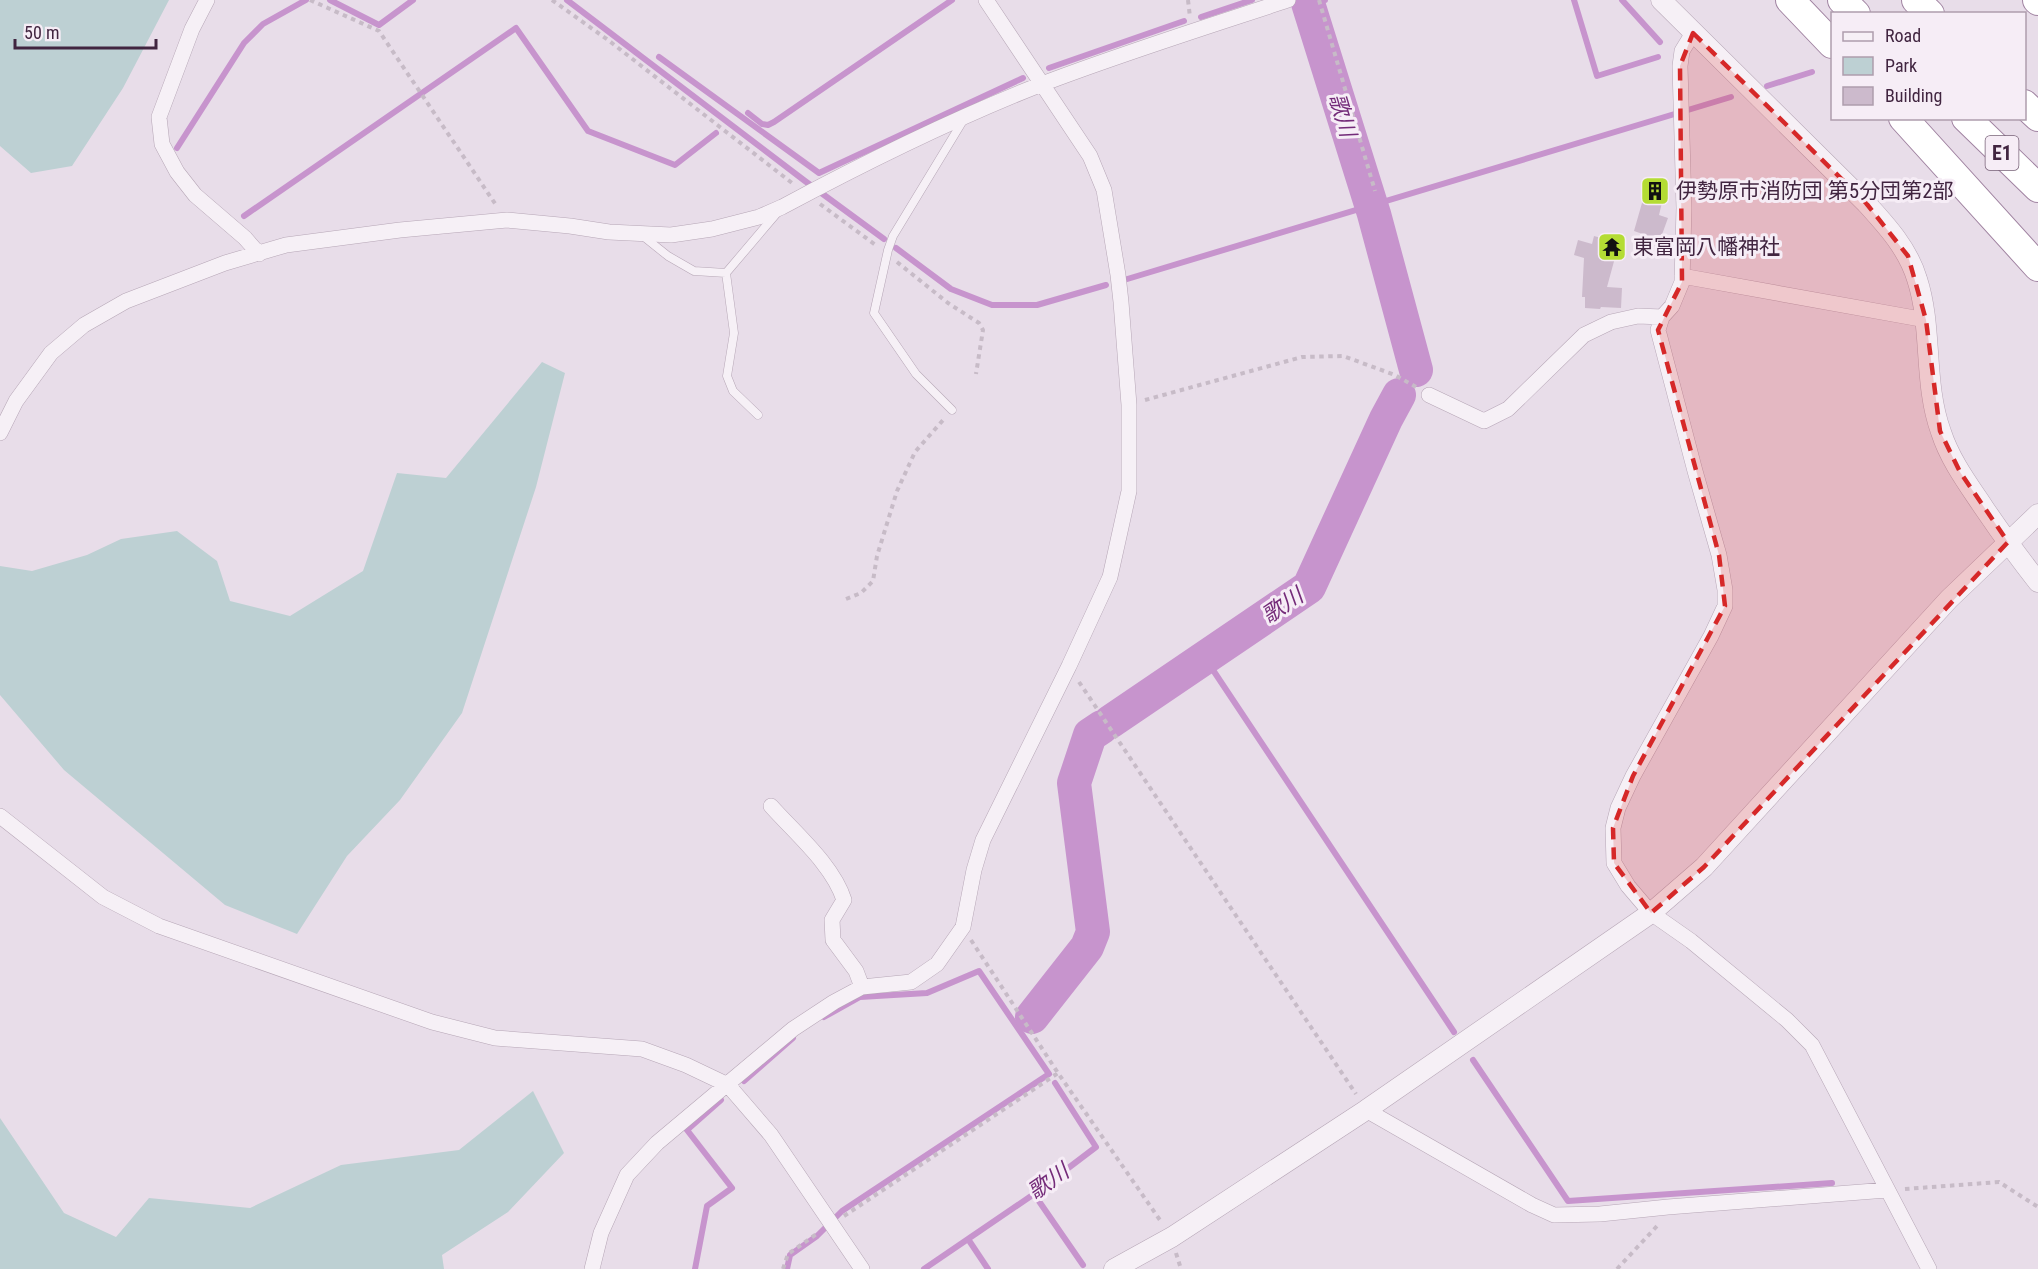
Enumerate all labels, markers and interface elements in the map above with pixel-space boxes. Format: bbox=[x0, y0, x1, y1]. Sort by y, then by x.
scale bar bbox=[15, 12, 156, 50]
legend bbox=[1831, 12, 2026, 120]
text: 50 m bbox=[24, 22, 59, 43]
text: Road bbox=[1885, 25, 1921, 46]
text: Park bbox=[1885, 55, 1917, 76]
text: Building bbox=[1885, 85, 1942, 106]
water label: 歌川 bbox=[1324, 90, 1361, 142]
road number: E1 bbox=[1986, 136, 2018, 170]
building icon: 伊勢原市消防団 第5分団第2部 bbox=[1639, 175, 1671, 207]
place label: 伊勢原市消防団 第5分団第2部 bbox=[1676, 179, 1954, 203]
temple icon: 東富岡八幡神社 bbox=[1596, 231, 1628, 263]
place label: 東富岡八幡神社 bbox=[1633, 235, 1780, 259]
water label: 歌川 bbox=[1257, 582, 1309, 628]
water label: 歌川 bbox=[1023, 1157, 1075, 1204]

